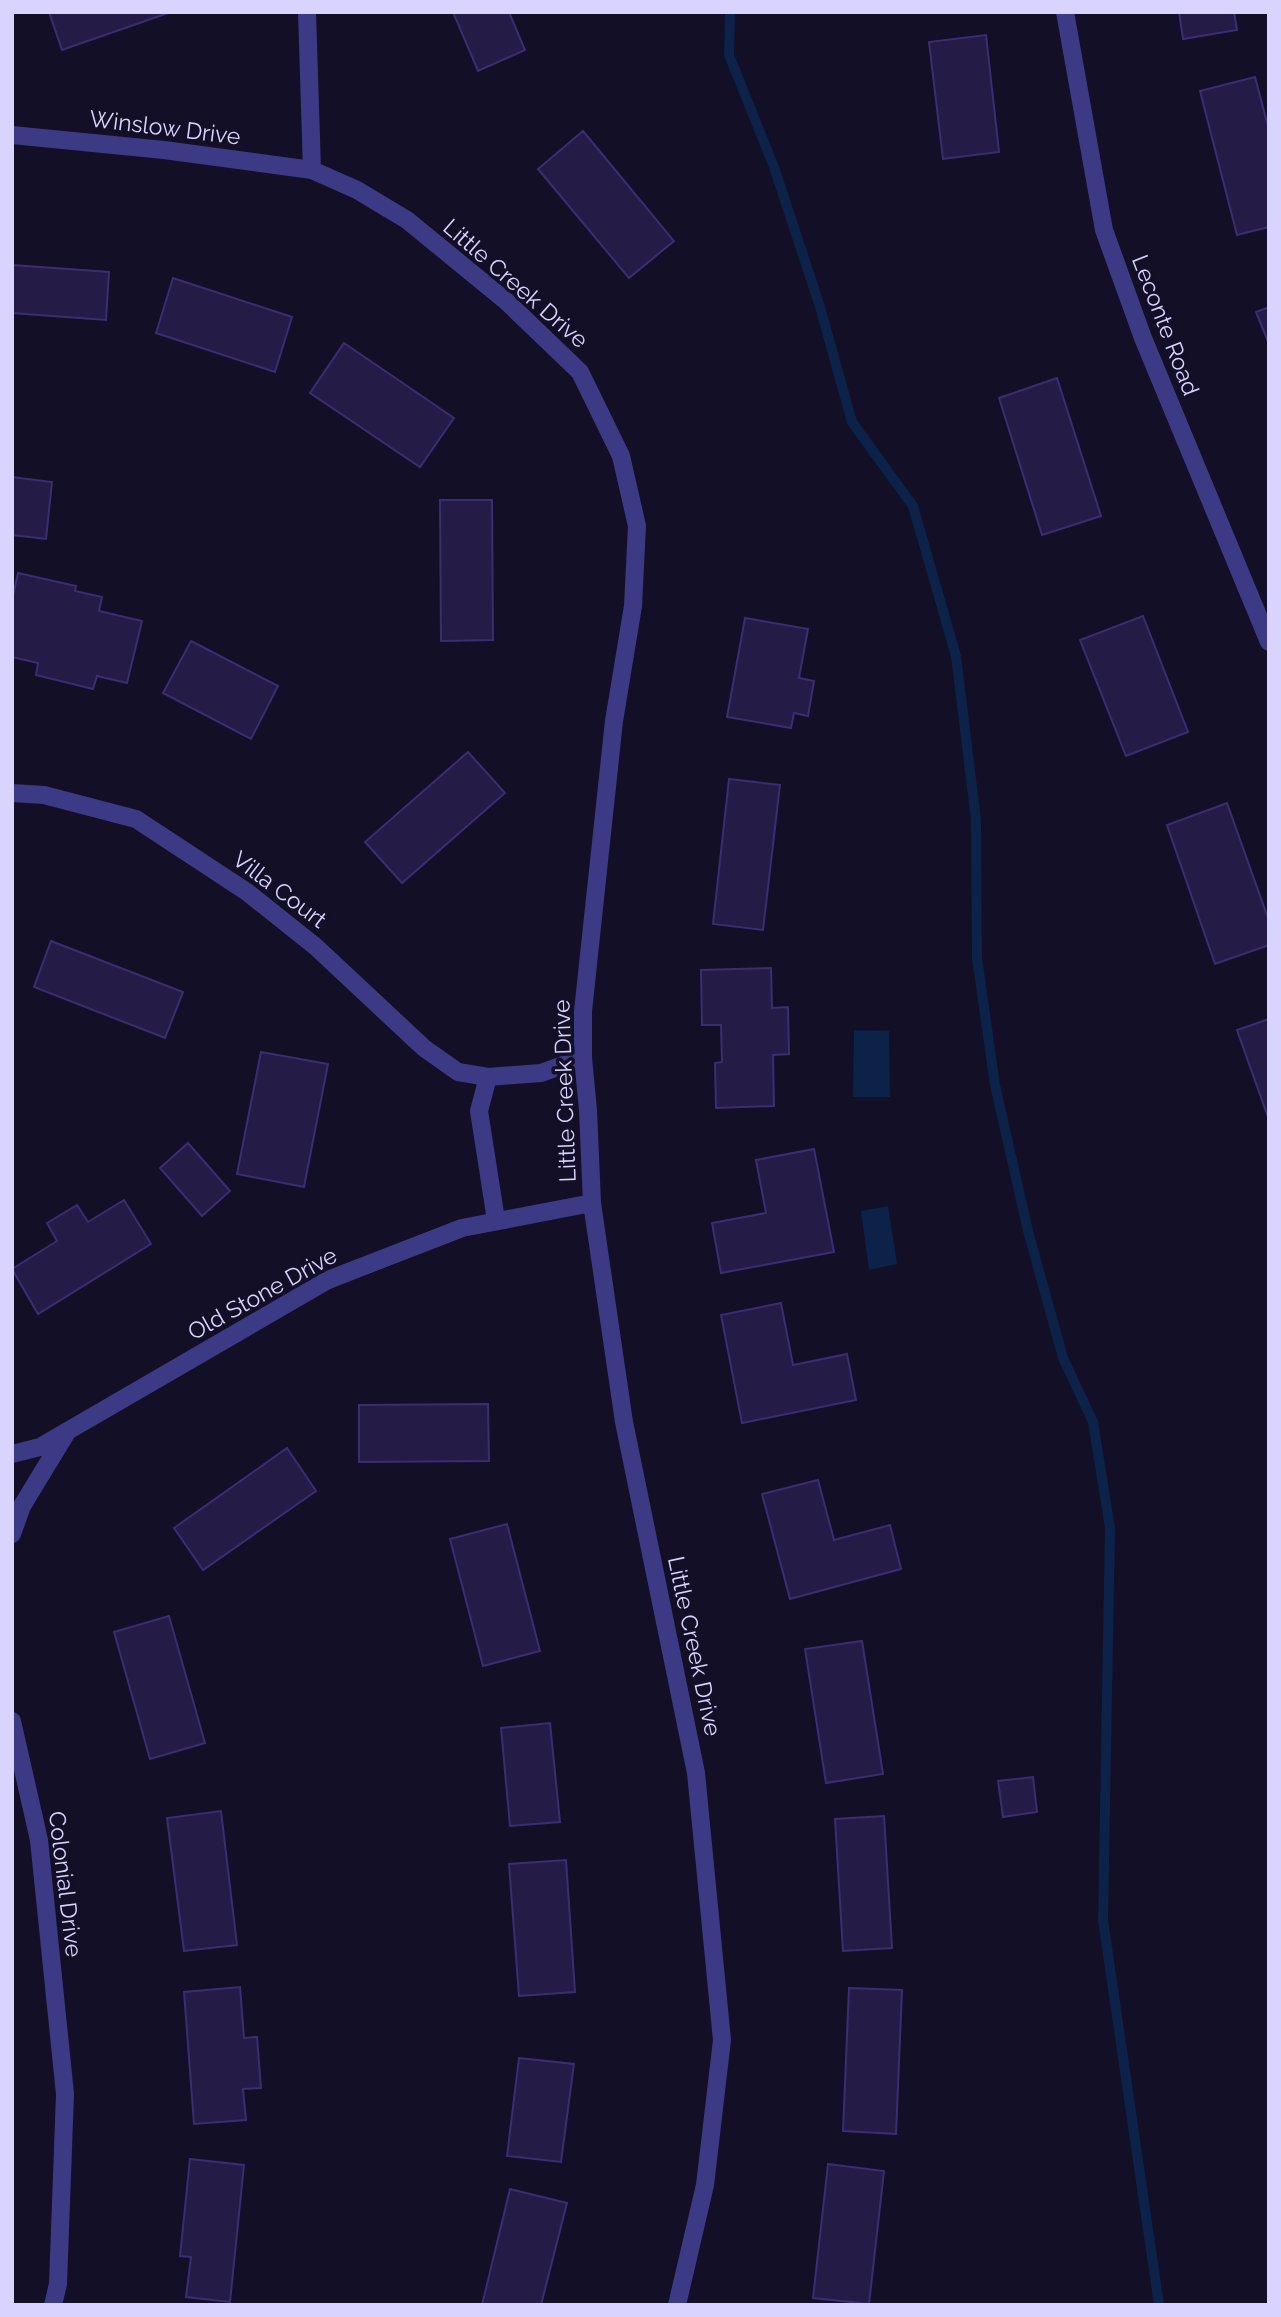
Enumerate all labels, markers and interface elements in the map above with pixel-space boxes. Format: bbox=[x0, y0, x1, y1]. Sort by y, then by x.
street label: Winslow Drive bbox=[88, 104, 242, 150]
street label: Little Creek Drive bbox=[438, 213, 594, 353]
street label: Leconte Road bbox=[1127, 251, 1205, 399]
street label: Villa Court bbox=[228, 845, 332, 933]
street label: Little Creek Drive bbox=[547, 999, 581, 1183]
street label: Old Stone Drive bbox=[183, 1241, 341, 1345]
street label: Little Creek Drive bbox=[663, 1554, 727, 1738]
street label: Colonial Drive bbox=[44, 1810, 88, 1958]

